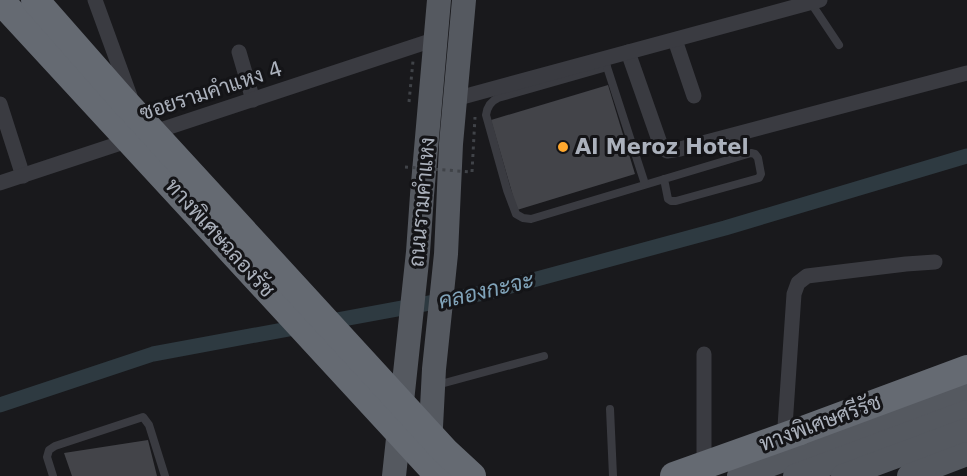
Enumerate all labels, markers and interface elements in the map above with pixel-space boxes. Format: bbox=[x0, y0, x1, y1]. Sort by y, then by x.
street label: ซอยรามคำแหง 4 bbox=[137, 57, 285, 125]
place label: Al Meroz Hotel bbox=[575, 135, 749, 159]
street label: ถนนรามคำแหง bbox=[404, 136, 440, 268]
marker: Al Meroz Hotel bbox=[556, 140, 570, 154]
street label: ทางพิเศษฉลองรัช bbox=[161, 174, 279, 302]
water label: คลองกะจะ bbox=[436, 267, 537, 314]
street label: ทางพิเศษศรีรัช bbox=[756, 389, 884, 456]

